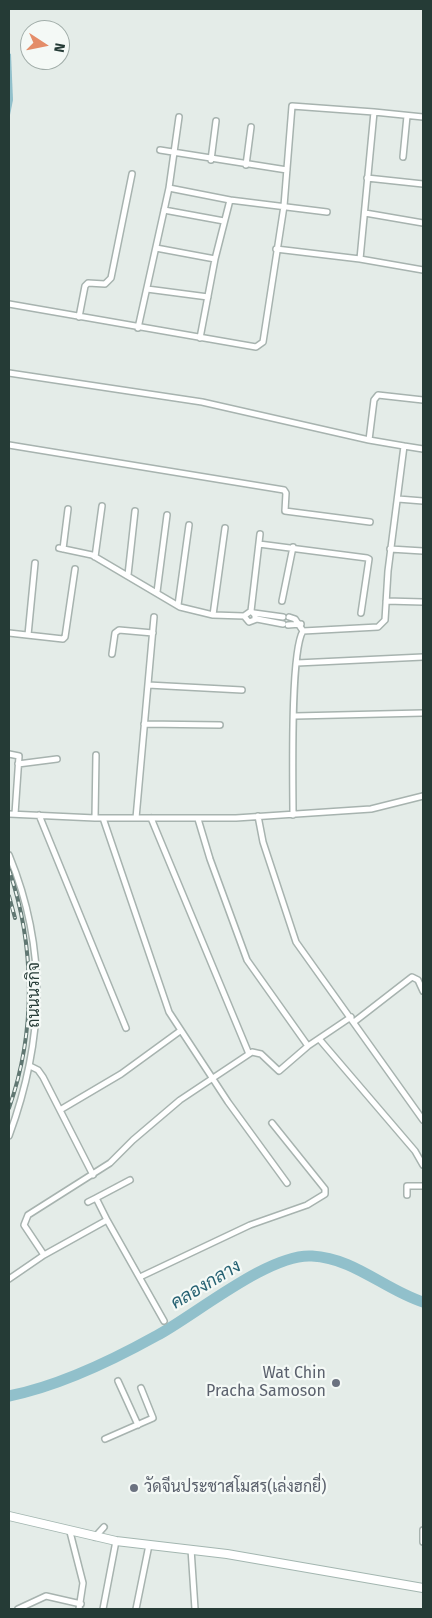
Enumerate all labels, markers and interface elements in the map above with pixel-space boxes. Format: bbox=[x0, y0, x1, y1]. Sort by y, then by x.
north arrow bbox=[20, 20, 70, 70]
text: N bbox=[50, 42, 68, 54]
street label: ถนนนรกิจ bbox=[25, 962, 45, 1028]
water label: คลองกลาง bbox=[167, 1256, 245, 1314]
place label: Wat Chin Pracha Samoson bbox=[206, 1364, 326, 1402]
marker: Wat Chin Pracha Samoson bbox=[330, 1377, 342, 1389]
place label: วัดจีนประชาสโมสร(เล่งฮกยี่) bbox=[144, 1478, 326, 1498]
marker: วัดจีนประชาสโมสร(เล่งฮกยี่) bbox=[128, 1482, 140, 1494]

